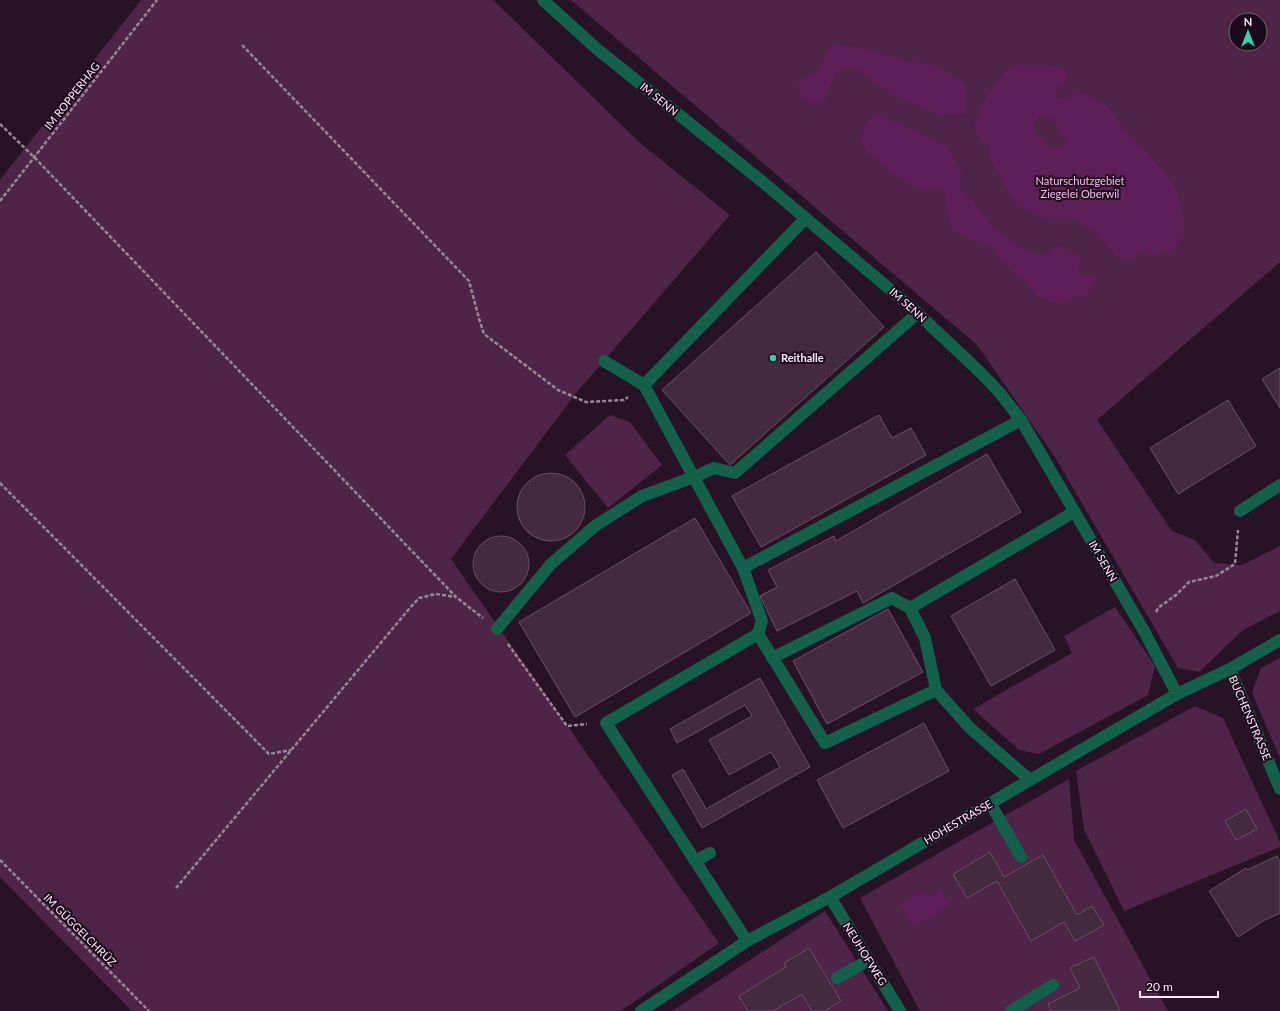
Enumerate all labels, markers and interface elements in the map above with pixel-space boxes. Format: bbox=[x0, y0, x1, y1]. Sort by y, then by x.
north arrow bbox=[1228, 12, 1268, 52]
text: N bbox=[1244, 15, 1252, 28]
street label: IM ROPPERHAG bbox=[41, 59, 102, 132]
street label: IM SENN bbox=[638, 79, 681, 118]
park label: Naturschutzgebiet Ziegelei Oberwil bbox=[1036, 174, 1124, 200]
street label: IM SENN bbox=[887, 285, 929, 325]
place label: Reithalle bbox=[781, 351, 824, 364]
marker: Reithalle bbox=[768, 353, 778, 363]
street label: IM SENN bbox=[1086, 538, 1120, 584]
street label: BUCHENSTRASSE bbox=[1227, 673, 1274, 762]
street label: HOHESTRASSE bbox=[921, 797, 994, 846]
street label: IM GÜGGELCHRÜZ bbox=[41, 891, 120, 969]
street label: NEUHOFWEG bbox=[841, 920, 890, 988]
scale bar bbox=[1140, 973, 1218, 999]
text: 20 m bbox=[1146, 979, 1173, 994]

